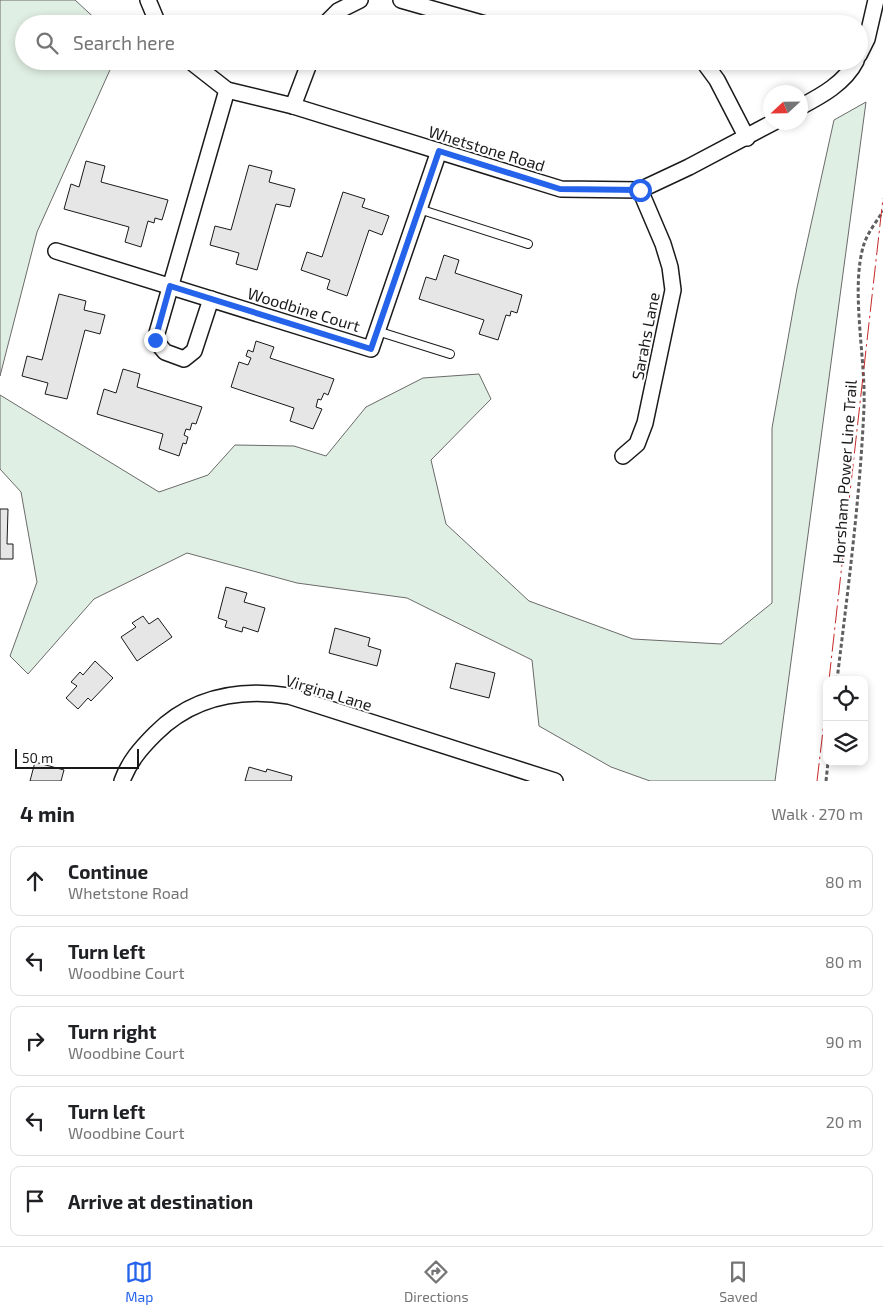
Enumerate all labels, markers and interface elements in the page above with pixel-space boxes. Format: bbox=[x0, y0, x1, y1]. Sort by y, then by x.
search box bbox=[15, 15, 868, 70]
icon: search bbox=[33, 29, 61, 57]
text: Search here bbox=[73, 31, 175, 54]
north arrow bbox=[763, 85, 808, 130]
street label: Whetstone Road bbox=[426, 121, 548, 175]
route start bbox=[629, 179, 652, 202]
street label: Woodbine Court bbox=[245, 283, 363, 335]
street label: Sarahs Lane bbox=[627, 291, 663, 381]
route end bbox=[144, 329, 167, 352]
street label: Horsham Power Line Trail bbox=[828, 379, 860, 565]
street label: Virgina Lane bbox=[283, 670, 375, 714]
map controls bbox=[823, 676, 868, 766]
button: locate bbox=[823, 676, 868, 721]
button: layers bbox=[823, 721, 868, 766]
scale bar bbox=[15, 746, 139, 769]
text: 50 m bbox=[22, 749, 53, 766]
text: 4 min bbox=[20, 801, 75, 826]
text: Walk · 270 m bbox=[771, 804, 863, 823]
text: Continue bbox=[68, 860, 148, 883]
icon: ahead bbox=[21, 867, 49, 895]
text: 80 m bbox=[825, 872, 862, 891]
text: Whetstone Road bbox=[68, 883, 189, 902]
text: Turn left bbox=[68, 940, 145, 963]
icon: left bbox=[21, 947, 49, 975]
text: 80 m bbox=[825, 952, 862, 971]
text: Woodbine Court bbox=[68, 963, 185, 982]
text: Turn right bbox=[68, 1020, 156, 1043]
icon: right bbox=[21, 1027, 49, 1055]
text: 90 m bbox=[826, 1032, 862, 1051]
text: Woodbine Court bbox=[68, 1043, 185, 1062]
text: Turn left bbox=[68, 1100, 145, 1123]
icon: left bbox=[21, 1107, 49, 1135]
text: 20 m bbox=[826, 1112, 862, 1131]
text: Woodbine Court bbox=[68, 1123, 185, 1142]
icon: arrive bbox=[21, 1187, 49, 1215]
text: Arrive at destination bbox=[68, 1190, 253, 1213]
tab: Map bbox=[125, 1258, 153, 1305]
tab: Directions bbox=[404, 1258, 469, 1305]
tab: Saved bbox=[719, 1258, 758, 1305]

